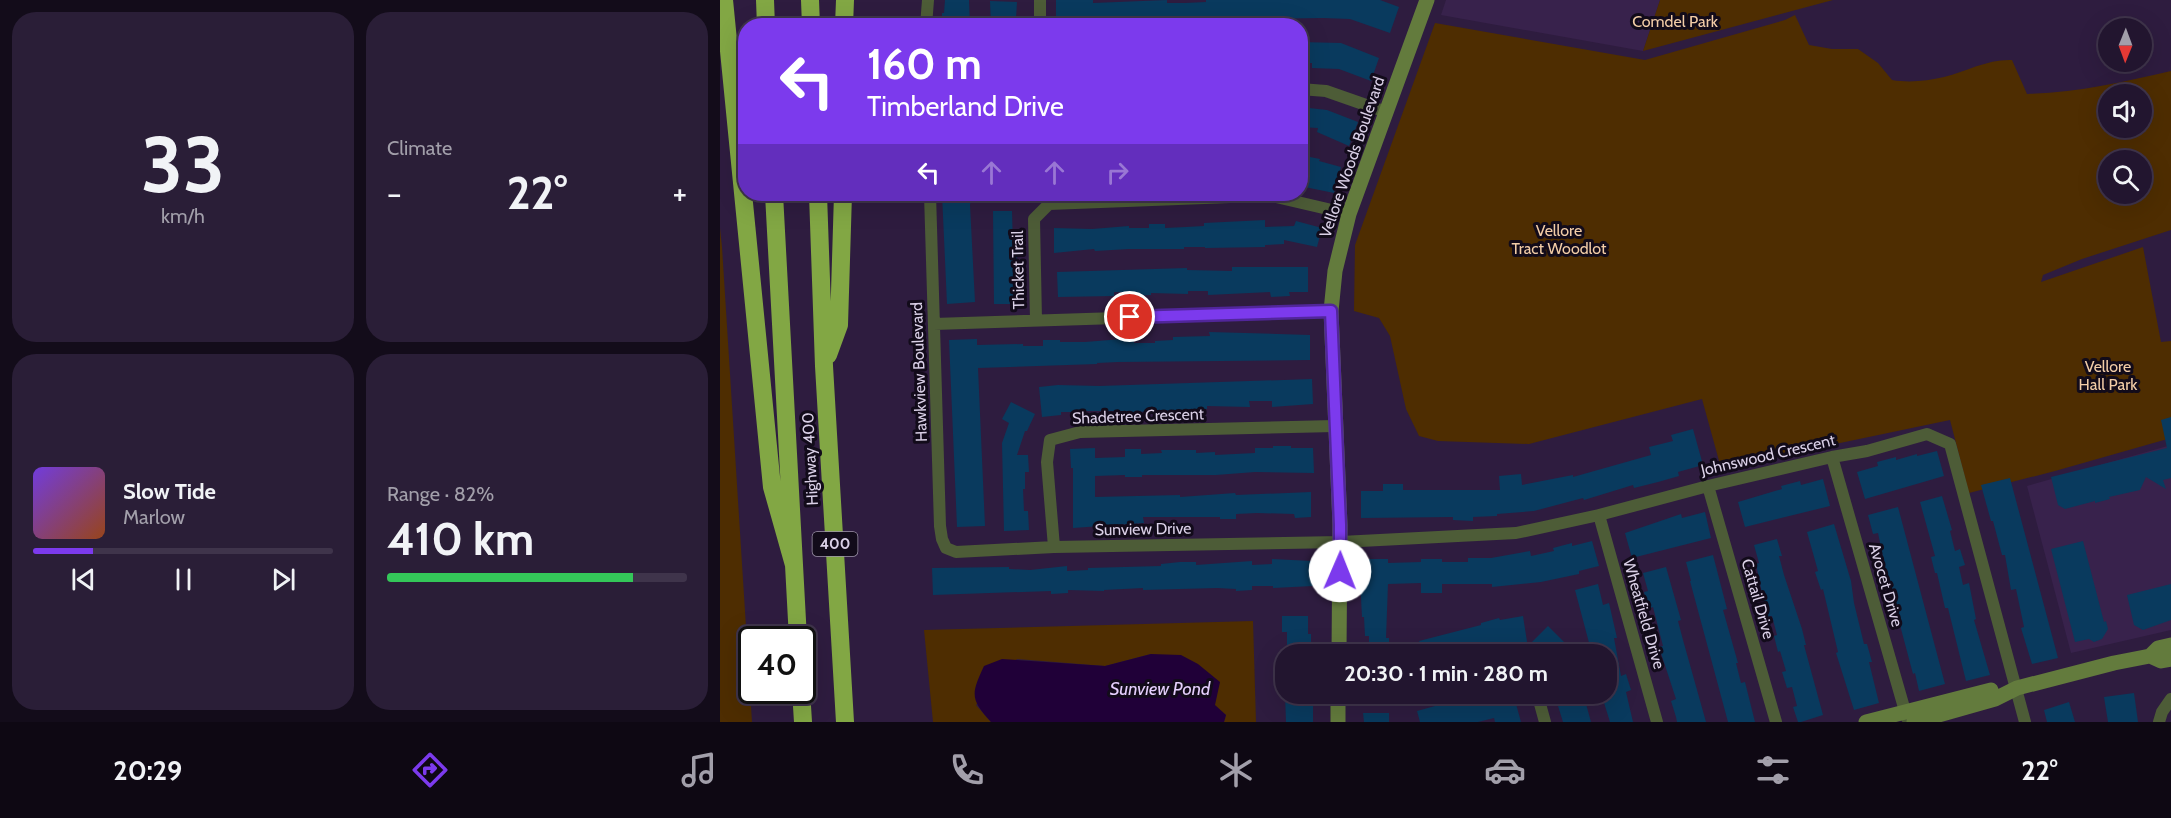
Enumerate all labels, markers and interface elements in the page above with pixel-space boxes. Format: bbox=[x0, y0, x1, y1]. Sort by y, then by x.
park label: Comdel Park bbox=[1632, 12, 1719, 31]
north arrow bbox=[2098, 18, 2152, 72]
map controls bbox=[2098, 18, 2152, 204]
text: 160 m bbox=[867, 38, 982, 90]
icon: left bbox=[768, 42, 846, 120]
street label: Vellore Woods Boulevard bbox=[1316, 74, 1388, 240]
button: sound bbox=[2098, 84, 2152, 138]
text: Timberland Drive bbox=[867, 90, 1064, 123]
text: 33 bbox=[141, 117, 225, 212]
text: Climate bbox=[387, 136, 452, 160]
button: search bbox=[2098, 150, 2152, 204]
icon: left bbox=[912, 156, 945, 189]
icon: ahead bbox=[975, 156, 1008, 189]
icon: ahead bbox=[1038, 156, 1071, 189]
icon: right bbox=[1101, 156, 1134, 189]
text: 22° bbox=[507, 166, 567, 220]
text: − bbox=[387, 173, 402, 213]
text: + bbox=[672, 173, 687, 213]
text: km/h bbox=[161, 204, 205, 228]
park label: Vellore Tract Woodlot bbox=[1512, 221, 1607, 258]
street label: Thicket Trail bbox=[1008, 230, 1028, 309]
pin bbox=[1104, 291, 1155, 342]
icon: arrive bbox=[1113, 300, 1146, 333]
street label: Hawkview Boulevard bbox=[907, 302, 931, 442]
park label: Vellore Hall Park bbox=[2079, 357, 2138, 394]
street label: Shadetree Crescent bbox=[1072, 404, 1205, 428]
street label: Highway 400 bbox=[798, 412, 822, 506]
street label: Johnswood Crescent bbox=[1698, 430, 1838, 480]
text: Slow Tide bbox=[123, 478, 216, 505]
text: Range · 82% bbox=[387, 482, 494, 506]
text: Marlow bbox=[123, 505, 185, 529]
text: 410 km bbox=[387, 512, 534, 566]
street label: Sunview Drive bbox=[1094, 519, 1192, 539]
road number: 400 bbox=[812, 532, 858, 556]
position arrow bbox=[1308, 539, 1372, 603]
street label: Avocet Drive bbox=[1865, 541, 1907, 629]
street label: Wheatfield Drive bbox=[1619, 557, 1669, 671]
street label: Cattail Drive bbox=[1737, 557, 1779, 641]
icon: previous bbox=[67, 563, 100, 596]
icon: pause bbox=[167, 563, 200, 596]
icon: next bbox=[267, 563, 300, 596]
speed limit sign: 40 bbox=[738, 626, 816, 704]
text: 20:30 · 1 min · 280 m bbox=[1344, 660, 1548, 687]
water label: Sunview Pond bbox=[1110, 678, 1211, 700]
icon: directions bbox=[409, 749, 451, 791]
icon: music bbox=[678, 749, 720, 791]
icon: phone bbox=[946, 749, 988, 791]
icon: climate bbox=[1215, 749, 1257, 791]
icon: car bbox=[1484, 749, 1526, 791]
icon: filters bbox=[1752, 749, 1794, 791]
text: 20:29 bbox=[113, 754, 182, 787]
text: 22° bbox=[2021, 754, 2058, 787]

